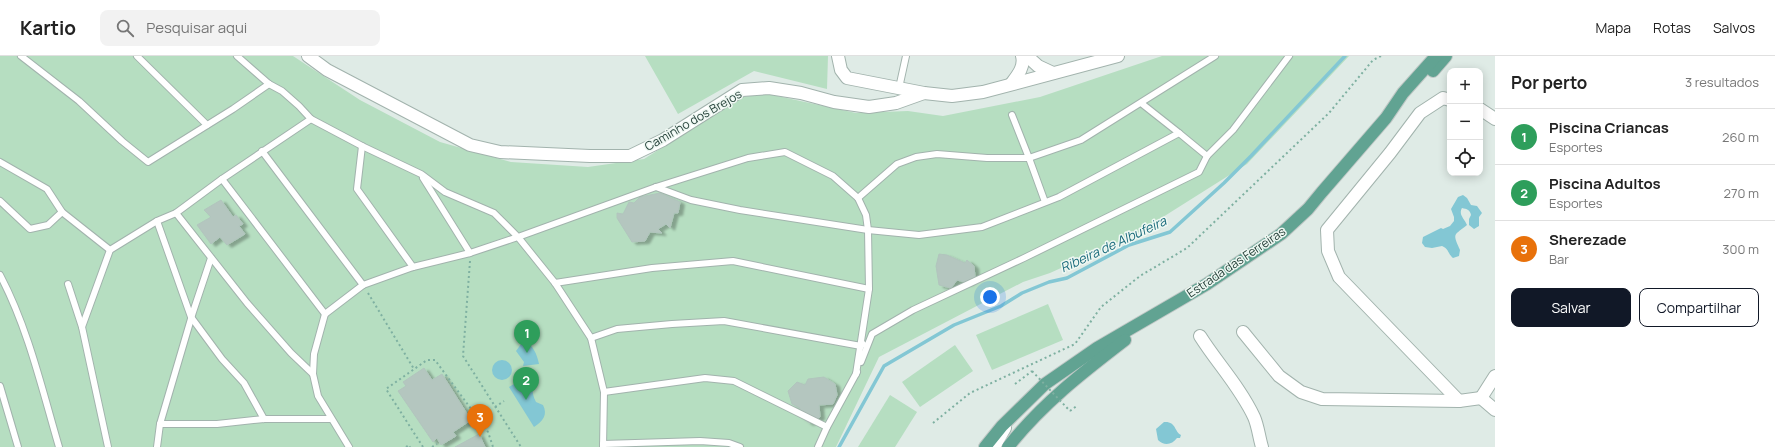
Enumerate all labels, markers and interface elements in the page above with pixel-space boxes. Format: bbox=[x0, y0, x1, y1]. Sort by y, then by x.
search box bbox=[100, 10, 380, 46]
text: Kartio bbox=[20, 15, 76, 41]
icon: search bbox=[114, 17, 136, 39]
text: Pesquisar aqui bbox=[146, 17, 247, 38]
text: Mapa bbox=[1595, 18, 1631, 37]
text: Rotas bbox=[1653, 18, 1691, 37]
text: Salvos bbox=[1713, 18, 1755, 37]
map controls bbox=[1447, 68, 1483, 176]
button: + bbox=[1447, 68, 1483, 104]
text: Por perto bbox=[1511, 71, 1587, 94]
text: 3 resultados bbox=[1685, 73, 1759, 91]
street label: Caminho dos Brejos bbox=[641, 85, 745, 155]
button: − bbox=[1447, 104, 1483, 140]
text: Piscina Criancas bbox=[1549, 117, 1669, 138]
text: 1 bbox=[1521, 128, 1527, 146]
text: 260 m bbox=[1722, 128, 1759, 146]
text: Esportes bbox=[1549, 138, 1603, 156]
button: locate bbox=[1447, 140, 1483, 176]
text: Piscina Adultos bbox=[1549, 173, 1661, 194]
text: 2 bbox=[1520, 184, 1528, 202]
text: 270 m bbox=[1724, 184, 1759, 202]
text: Esportes bbox=[1549, 194, 1603, 212]
water label: Ribeira de Albufeira bbox=[1057, 211, 1170, 276]
street label: Estrada das Ferreiras bbox=[1183, 223, 1289, 301]
text: Sherezade bbox=[1549, 229, 1627, 250]
text: 3 bbox=[1520, 240, 1528, 258]
text: 300 m bbox=[1722, 240, 1759, 258]
text: Bar bbox=[1549, 250, 1569, 268]
your location bbox=[980, 287, 1000, 307]
button: Salvar bbox=[1511, 288, 1631, 327]
button: Compartilhar bbox=[1639, 288, 1759, 327]
pin: 1 bbox=[514, 320, 540, 353]
pin: 2 bbox=[513, 367, 539, 400]
pin: 3 bbox=[467, 404, 493, 437]

